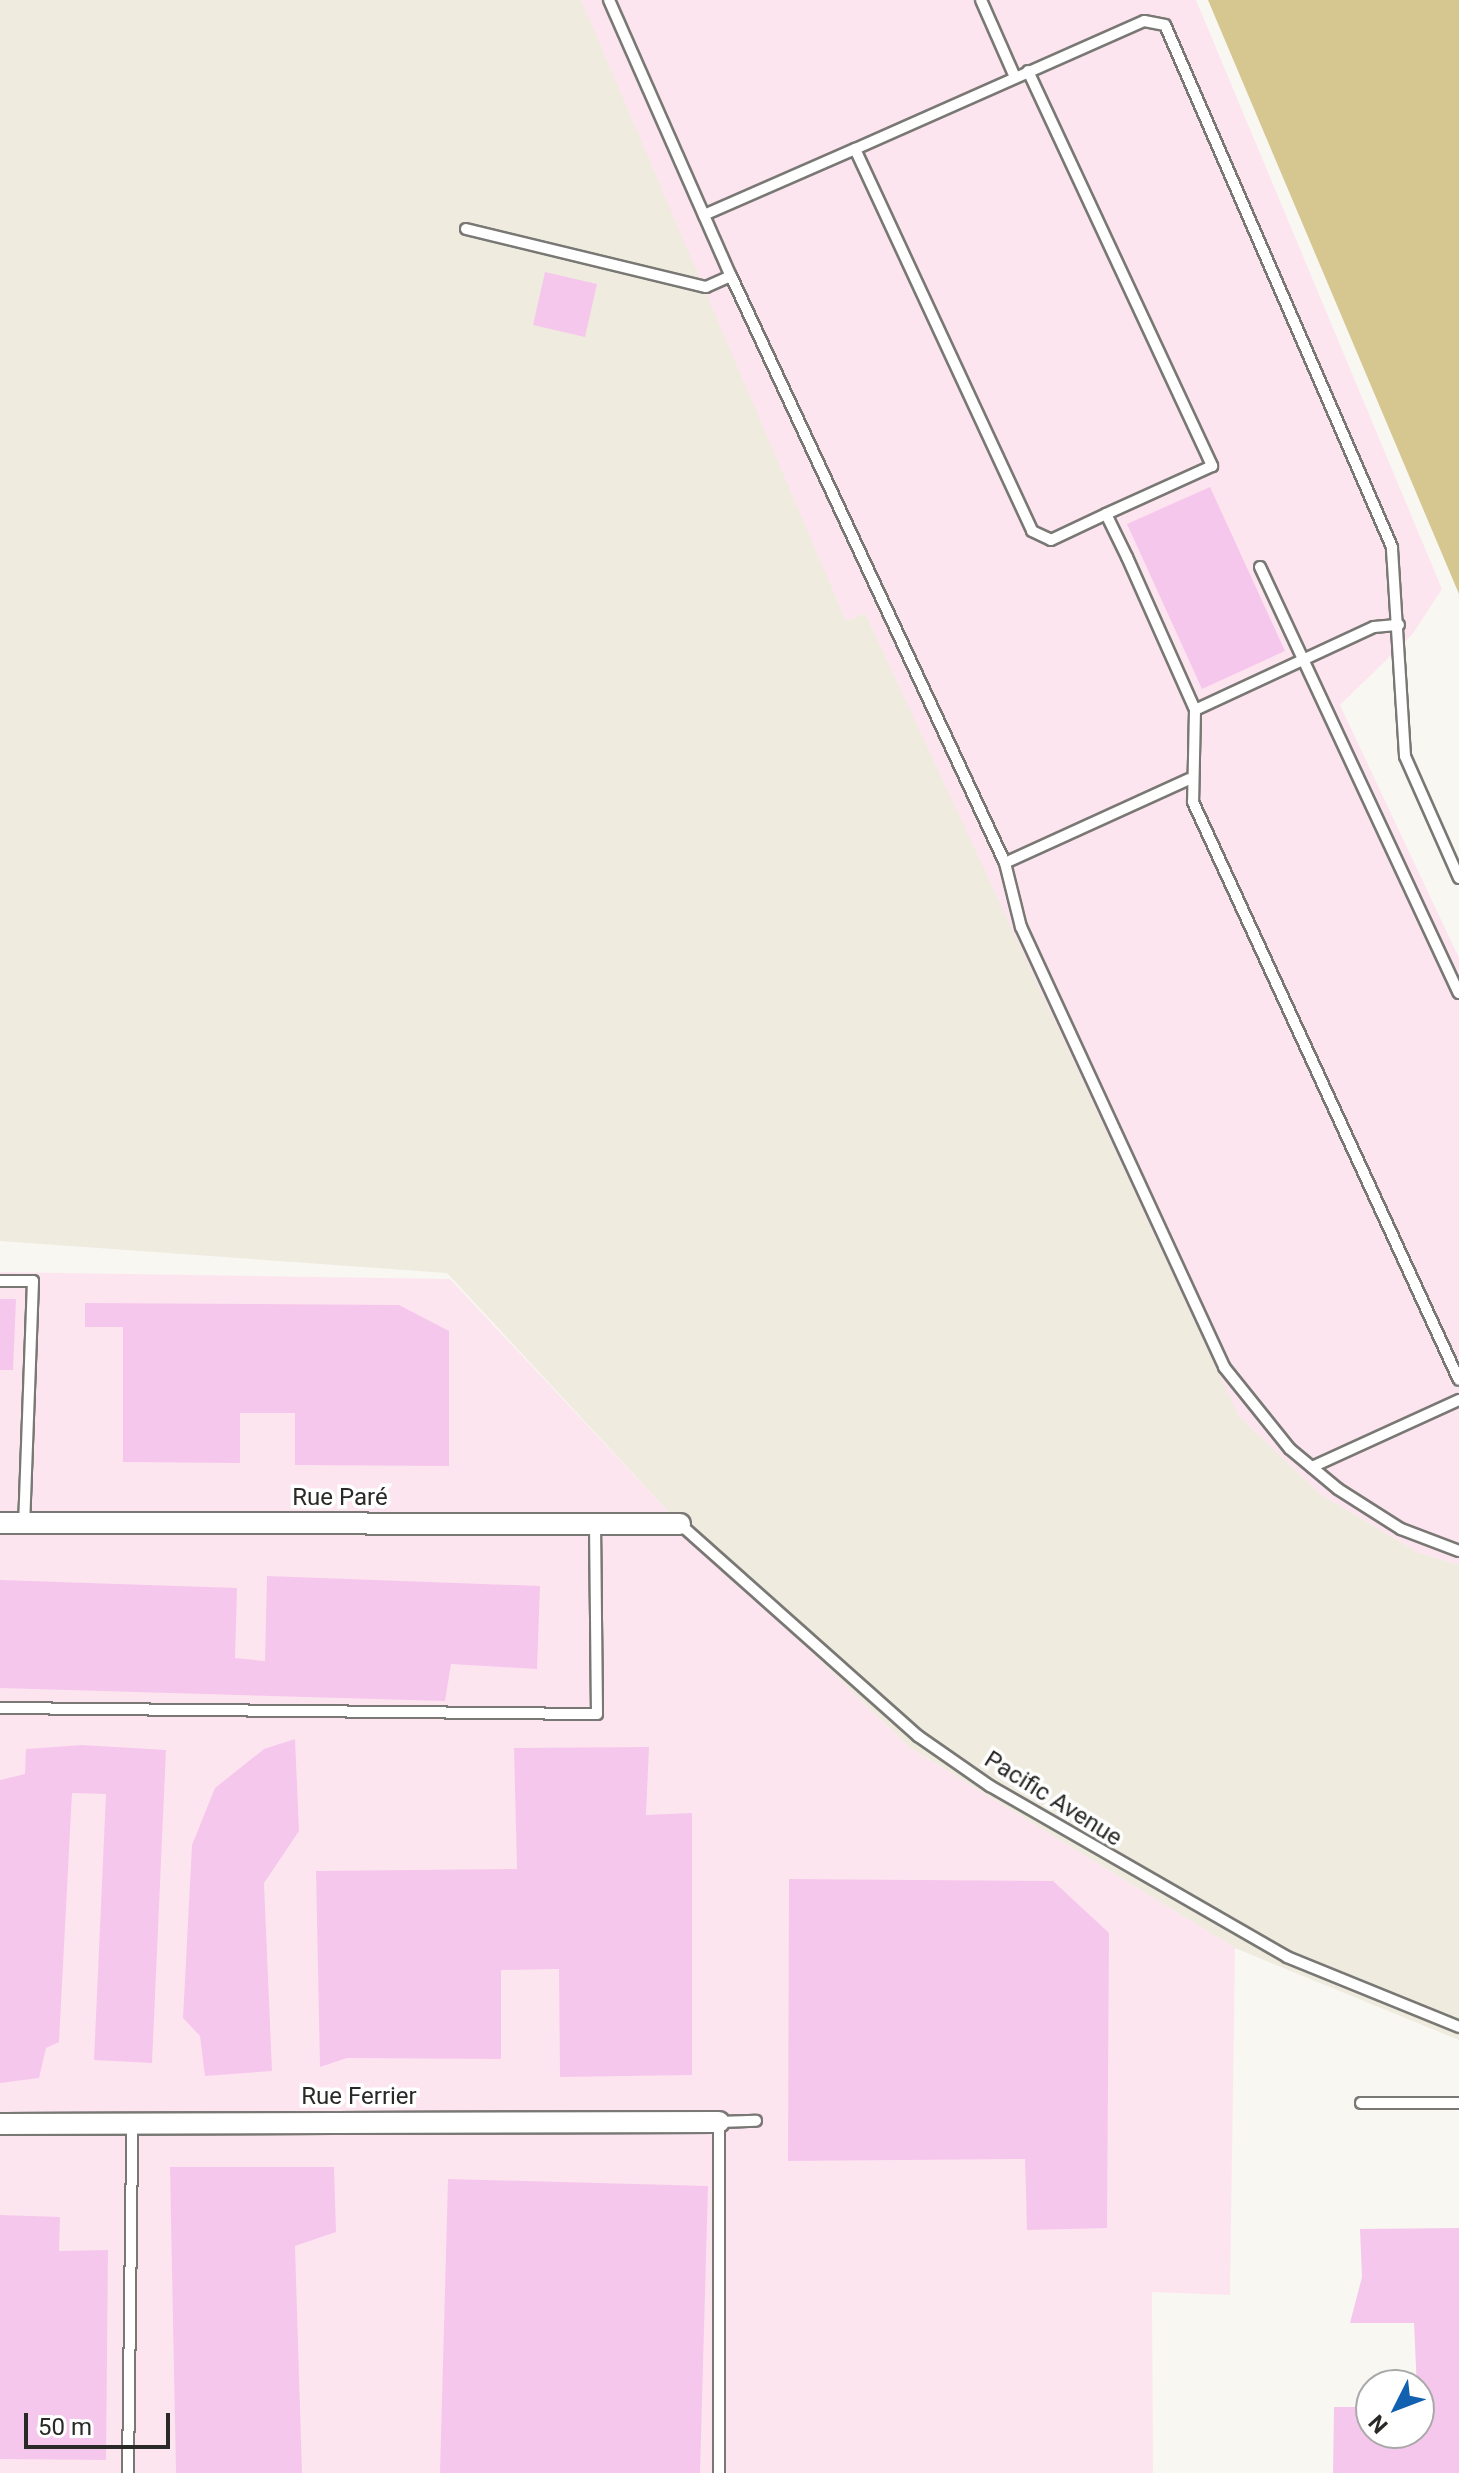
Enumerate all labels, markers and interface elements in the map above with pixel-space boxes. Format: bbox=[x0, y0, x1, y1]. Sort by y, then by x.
street label: Rue Paré bbox=[292, 1484, 388, 1512]
street label: Pacific Avenue bbox=[979, 1745, 1127, 1853]
street label: Rue Ferrier bbox=[301, 2083, 417, 2111]
north arrow bbox=[1355, 2369, 1435, 2449]
scale bar bbox=[28, 2397, 174, 2447]
text: N bbox=[1364, 2410, 1393, 2438]
text: 50 m bbox=[38, 2413, 92, 2441]

